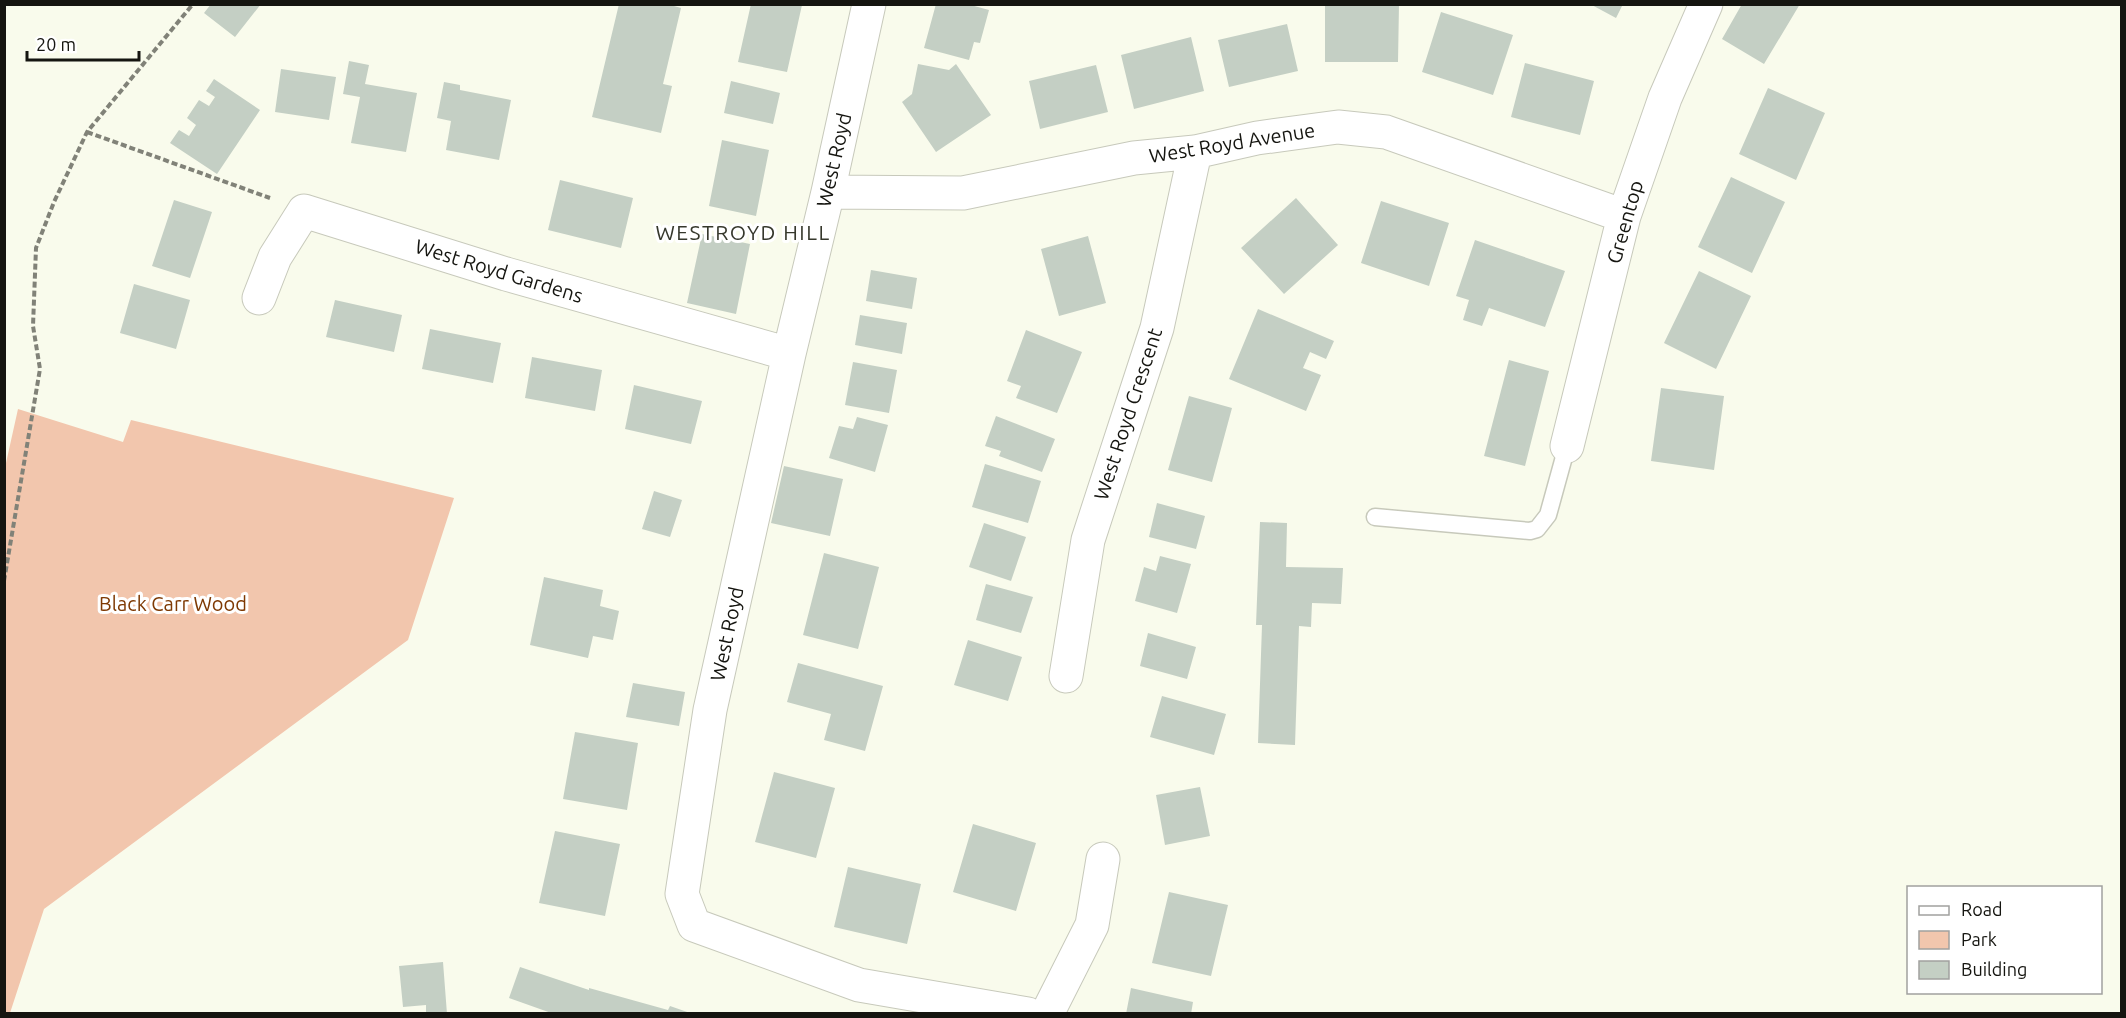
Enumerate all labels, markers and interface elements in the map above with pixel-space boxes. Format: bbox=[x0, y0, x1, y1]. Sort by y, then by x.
scale bar bbox=[27, 24, 140, 62]
text: 20 m bbox=[36, 34, 76, 54]
street label: West Royd bbox=[812, 111, 855, 209]
street label: West Royd Avenue bbox=[1147, 118, 1317, 167]
street label: Greentop bbox=[1602, 178, 1647, 266]
district label: WESTROYD HILL bbox=[655, 220, 831, 244]
street label: West Royd Gardens bbox=[412, 234, 586, 307]
street label: West Royd Crescent bbox=[1089, 325, 1166, 503]
street label: West Royd bbox=[705, 585, 748, 683]
park label: Black Carr Wood bbox=[99, 592, 247, 615]
legend bbox=[1907, 886, 2102, 994]
text: Road bbox=[1961, 899, 2003, 919]
text: Park bbox=[1961, 929, 1997, 949]
text: Building bbox=[1961, 959, 2027, 979]

